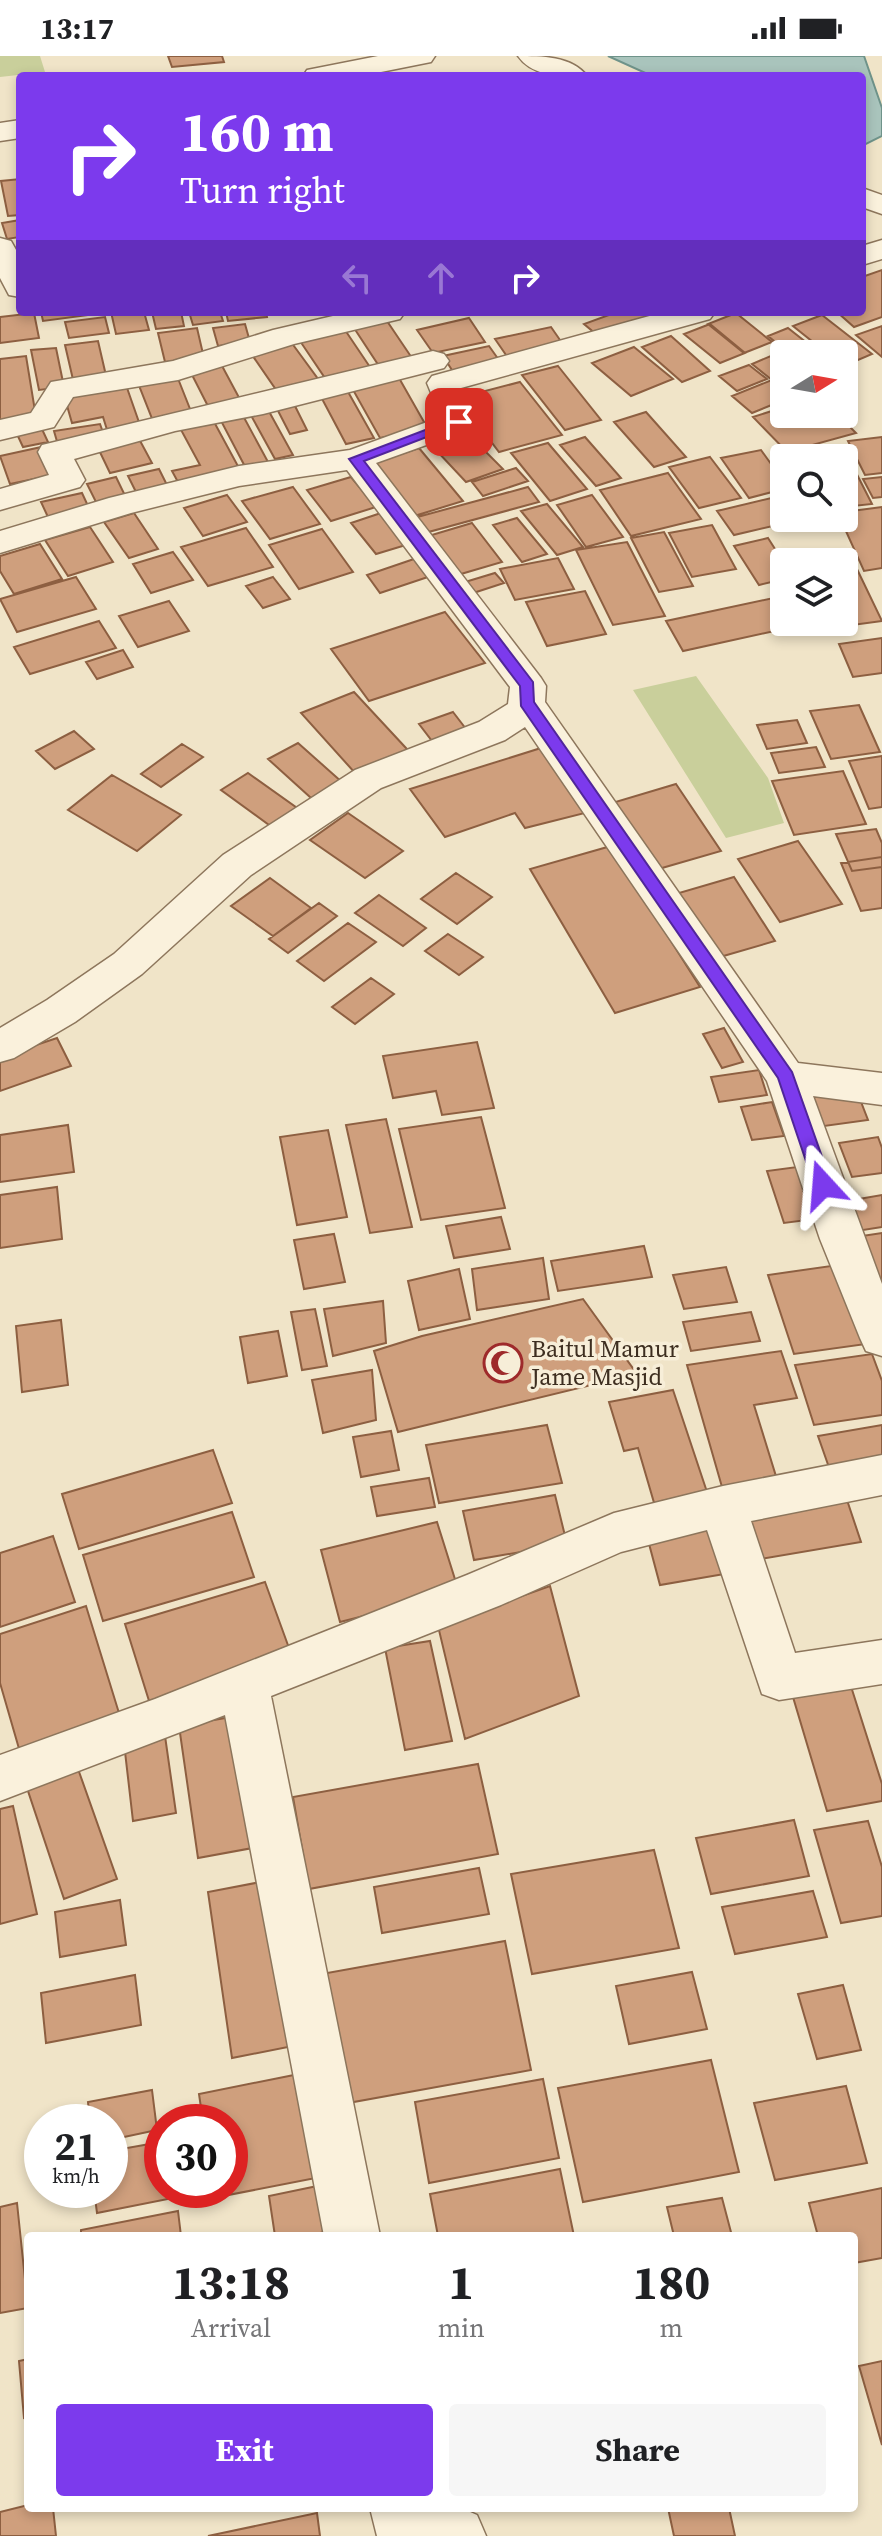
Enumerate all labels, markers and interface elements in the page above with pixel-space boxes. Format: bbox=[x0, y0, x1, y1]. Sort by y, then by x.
text: 13:17 bbox=[40, 8, 114, 49]
text: 160 m bbox=[180, 93, 334, 170]
icon: right bbox=[48, 104, 152, 208]
text: Turn right bbox=[180, 166, 345, 215]
icon: left bbox=[335, 256, 379, 300]
icon: ahead bbox=[419, 256, 463, 300]
icon: right bbox=[503, 256, 547, 300]
north arrow bbox=[770, 340, 858, 428]
map controls bbox=[770, 340, 858, 636]
pin bbox=[425, 388, 493, 456]
icon: arrive bbox=[437, 400, 481, 444]
button: search bbox=[770, 444, 858, 532]
button: layers bbox=[770, 548, 858, 636]
position arrow bbox=[781, 1143, 865, 1227]
place label: Baitul Mamur Jame Masjid bbox=[530, 1332, 679, 1393]
mosque icon: Baitul Mamur Jame Masjid bbox=[482, 1342, 524, 1384]
speed limit sign: 30 bbox=[144, 2104, 248, 2208]
text: 21 bbox=[54, 2119, 98, 2173]
text: km/h bbox=[52, 2162, 100, 2190]
text: 13:18 bbox=[172, 2249, 290, 2315]
text: 1 bbox=[448, 2249, 474, 2315]
text: 180 bbox=[632, 2249, 710, 2315]
text: Arrival bbox=[191, 2310, 271, 2346]
text: min bbox=[438, 2310, 485, 2346]
text: m bbox=[660, 2310, 683, 2346]
button: Exit bbox=[56, 2404, 433, 2496]
button: Share bbox=[449, 2404, 826, 2496]

